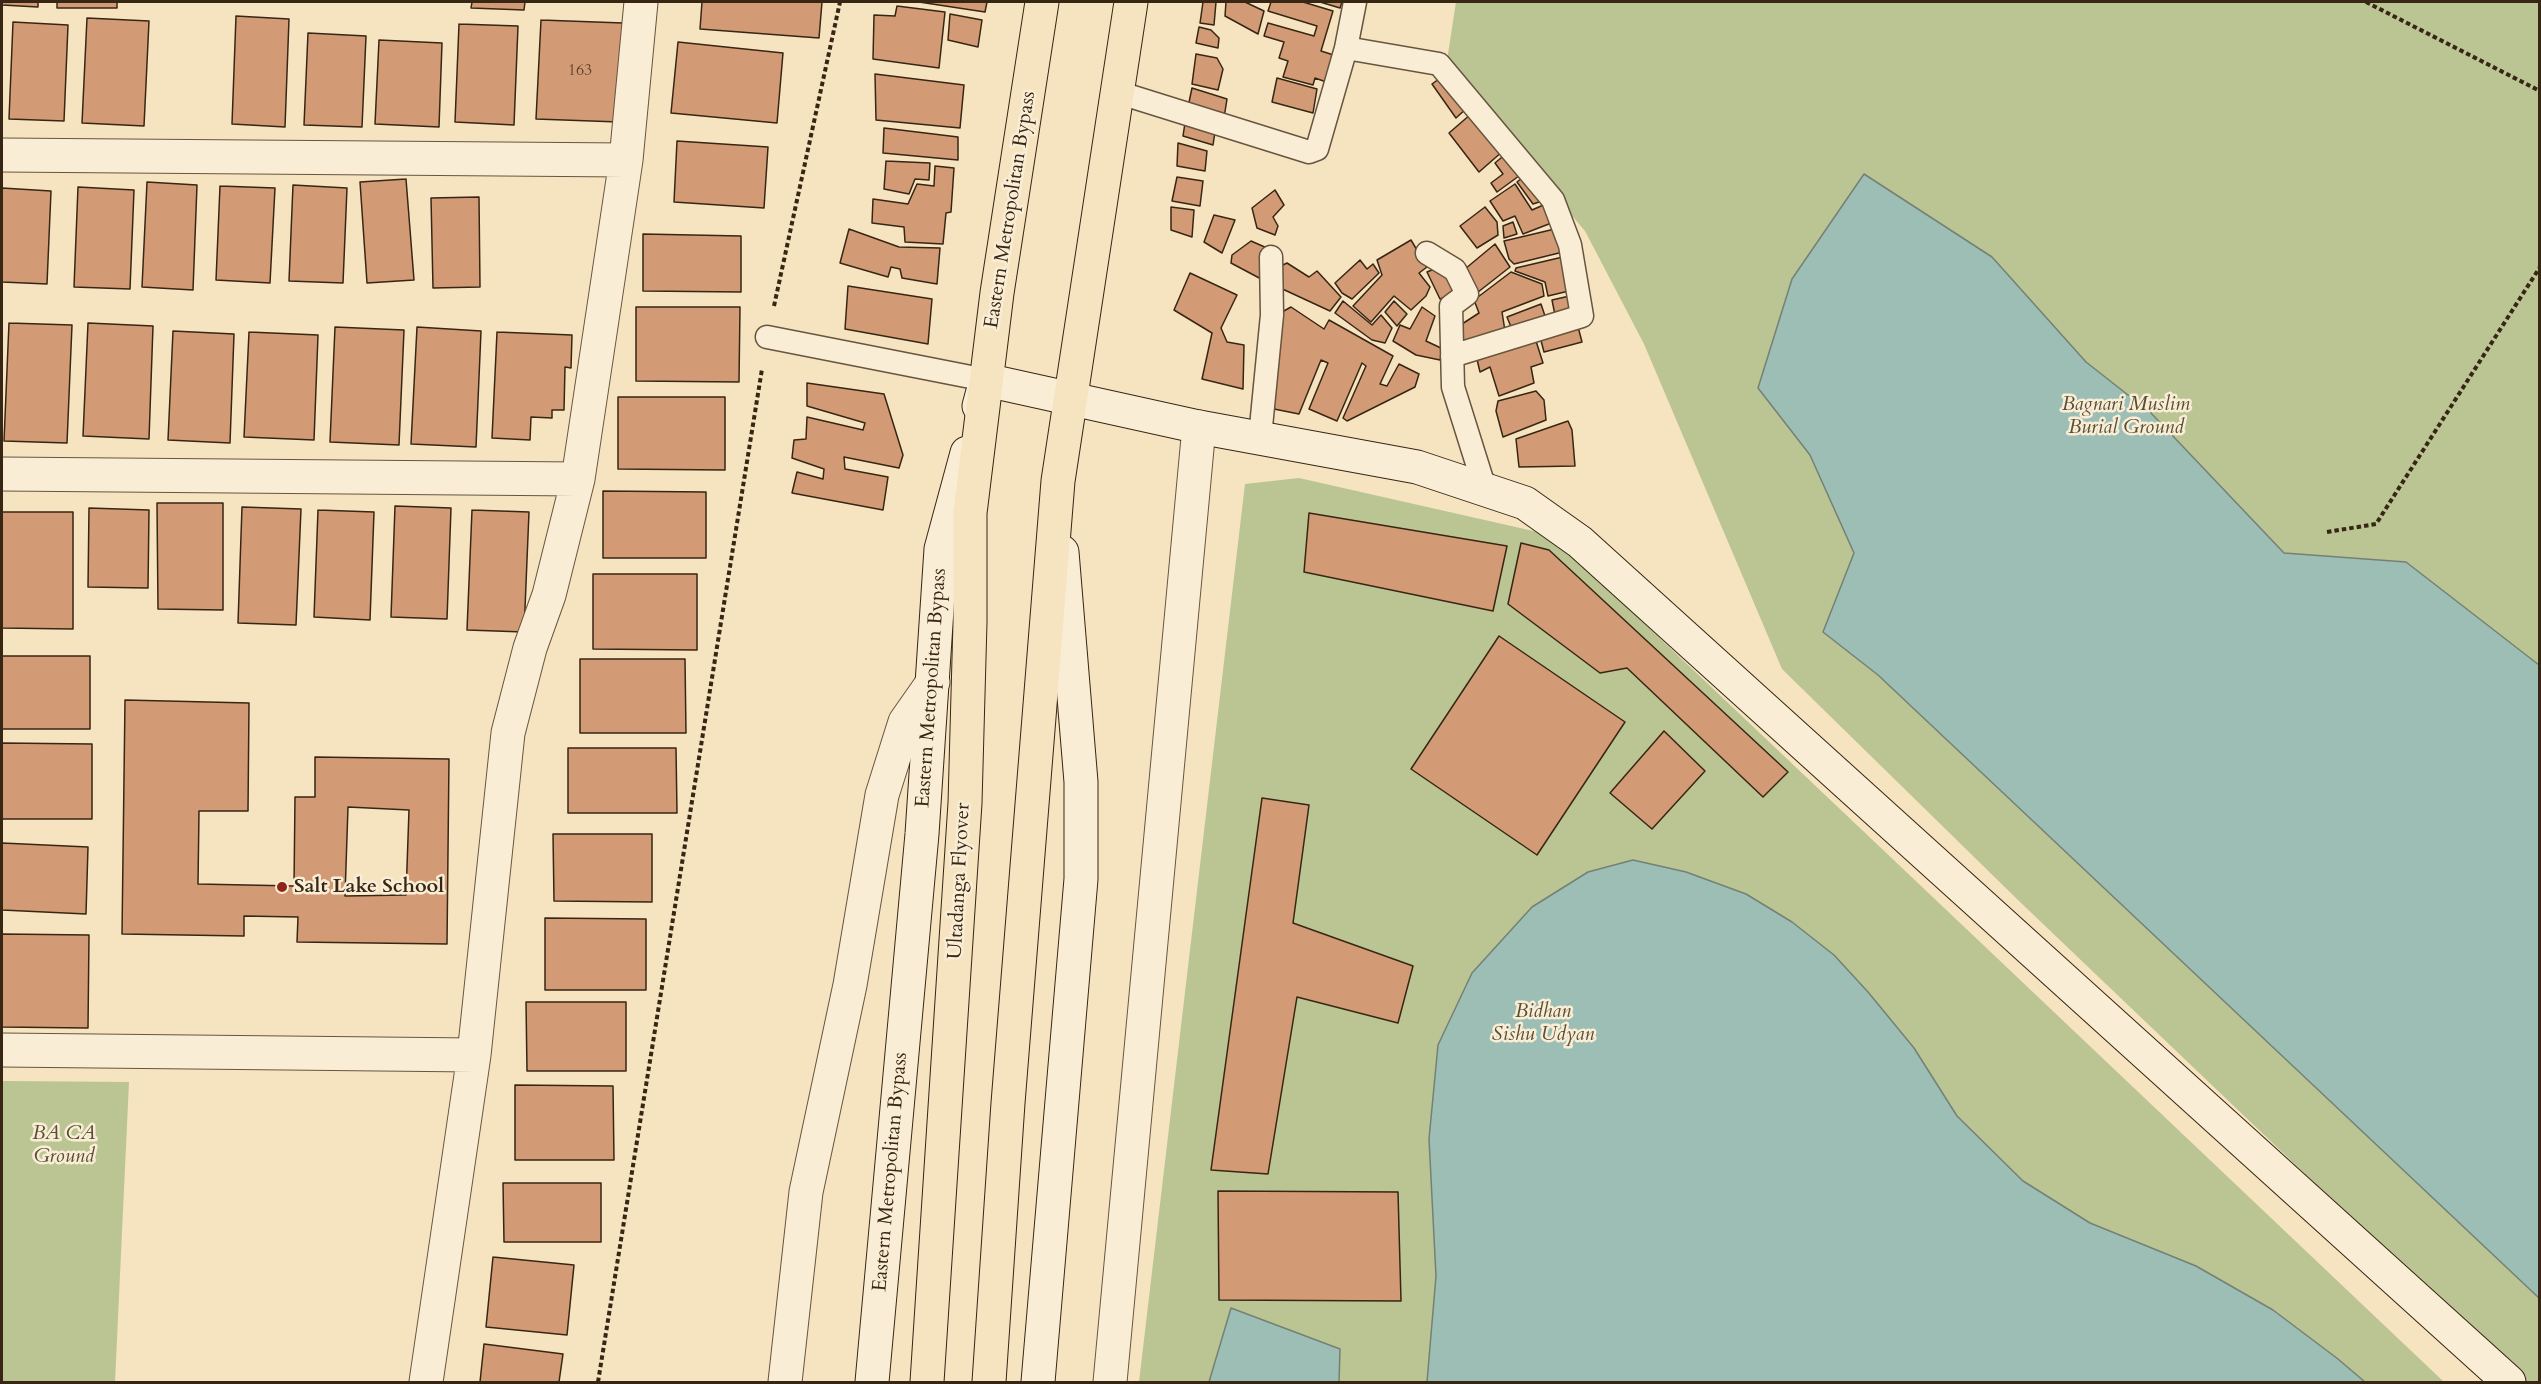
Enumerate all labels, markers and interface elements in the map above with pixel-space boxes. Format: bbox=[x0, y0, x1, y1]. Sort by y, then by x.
house number: 163 bbox=[568, 61, 592, 81]
street label: Eastern Metropolitan Bypass bbox=[980, 90, 1042, 330]
park label: Bagnari Muslim Burial Ground bbox=[2062, 393, 2190, 440]
street label: Eastern Metropolitan Bypass bbox=[912, 567, 952, 809]
street label: Ultadanga Flyover bbox=[944, 802, 976, 960]
place label: Salt Lake School bbox=[294, 875, 444, 899]
marker: Salt Lake School bbox=[275, 880, 289, 894]
park label: Bidhan Sishu Udyan bbox=[1492, 1000, 1594, 1047]
street label: Eastern Metropolitan Bypass bbox=[869, 1051, 913, 1293]
park label: BA CA Ground bbox=[32, 1122, 96, 1169]

